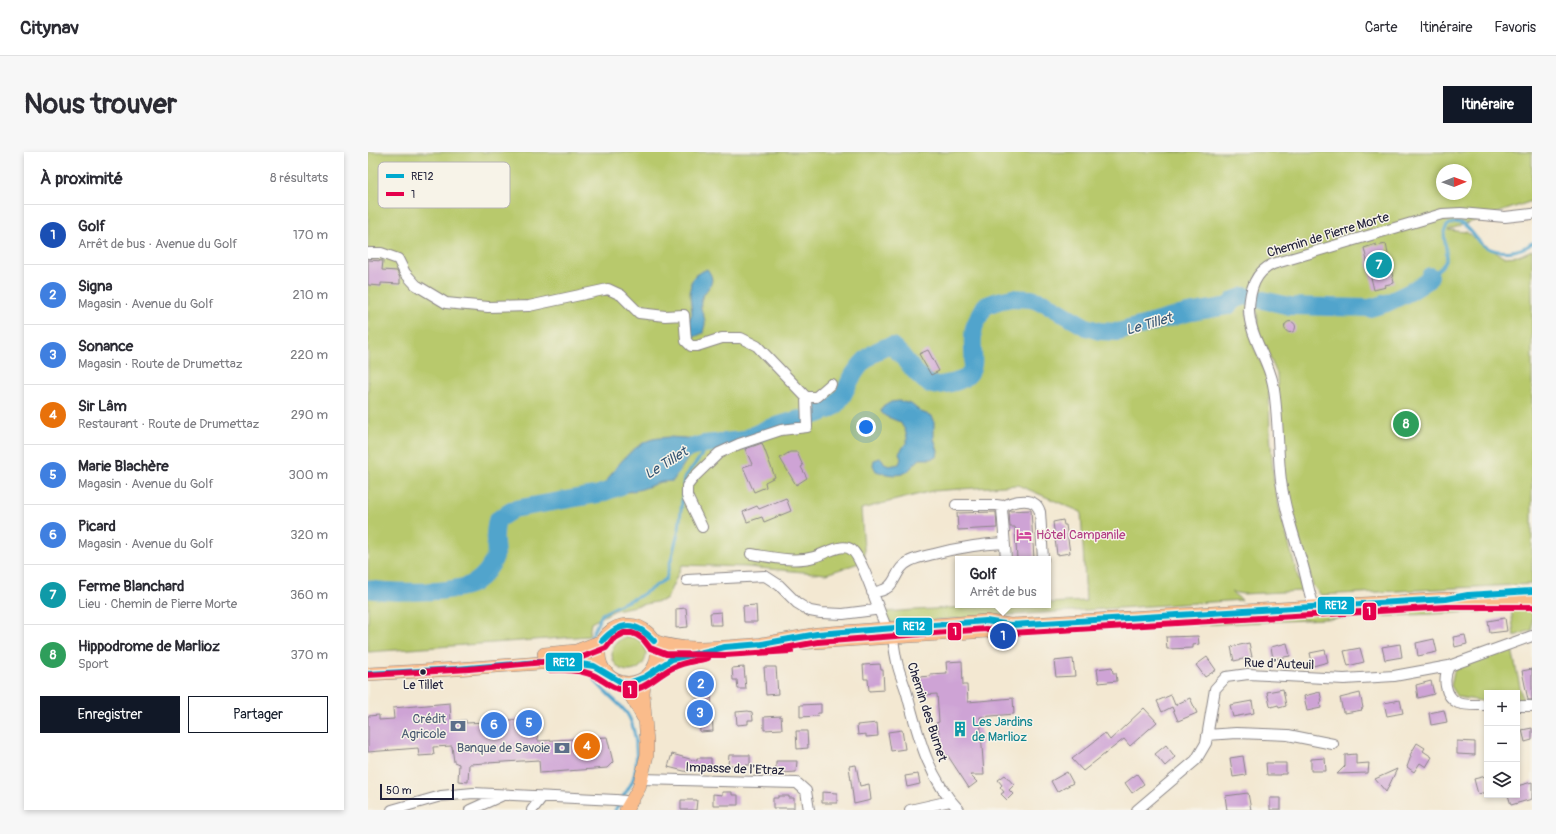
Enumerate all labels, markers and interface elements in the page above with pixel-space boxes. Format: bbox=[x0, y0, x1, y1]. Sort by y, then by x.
text: Citynav bbox=[20, 16, 79, 40]
text: Carte bbox=[1365, 19, 1397, 36]
text: Itinéraire bbox=[1419, 19, 1472, 36]
text: Favoris bbox=[1494, 19, 1536, 36]
button: Itinéraire bbox=[1443, 86, 1532, 123]
text: Nous trouver bbox=[24, 87, 177, 122]
legend bbox=[378, 162, 510, 208]
north arrow bbox=[1436, 164, 1472, 200]
text: À proximité bbox=[40, 168, 123, 189]
text: 8 résultats bbox=[270, 170, 328, 186]
text: RE12 bbox=[411, 170, 434, 183]
text: 1 bbox=[411, 188, 415, 201]
street label: Chemin de Pierre Morte bbox=[1265, 209, 1392, 261]
text: Golf bbox=[78, 217, 106, 236]
text: 1 bbox=[50, 227, 56, 243]
text: 170 m bbox=[293, 227, 328, 243]
text: Arrêt de bus · Avenue du Golf bbox=[78, 236, 238, 252]
pin: 7 bbox=[1366, 250, 1392, 280]
text: Signa bbox=[78, 277, 112, 296]
text: 2 bbox=[49, 287, 57, 303]
text: 210 m bbox=[292, 287, 328, 303]
text: Magasin · Avenue du Golf bbox=[78, 296, 214, 312]
water label: Le Tillet bbox=[1124, 309, 1175, 339]
text: Sonance bbox=[78, 337, 133, 356]
text: 3 bbox=[49, 347, 57, 363]
text: 220 m bbox=[290, 347, 328, 363]
text: Magasin · Route de Drumettaz bbox=[78, 356, 243, 372]
text: Sir Lâm bbox=[78, 397, 127, 416]
text: 4 bbox=[49, 407, 57, 423]
text: 290 m bbox=[291, 407, 328, 423]
pin: 8 bbox=[1393, 409, 1419, 439]
text: Restaurant · Route de Drumettaz bbox=[78, 416, 259, 432]
your location bbox=[856, 417, 876, 437]
water label: Le Tillet bbox=[641, 443, 692, 483]
text: Marie Blachère bbox=[78, 457, 169, 476]
text: 5 bbox=[49, 467, 57, 483]
text: 300 m bbox=[289, 467, 328, 483]
text: Magasin · Avenue du Golf bbox=[78, 476, 214, 492]
text: Picard bbox=[78, 517, 116, 536]
hotel icon: Hôtel Campanile bbox=[1015, 526, 1033, 544]
text: 6 bbox=[49, 527, 57, 543]
text: 320 m bbox=[290, 527, 328, 543]
place label: Hôtel Campanile bbox=[1036, 527, 1126, 543]
text: Magasin · Avenue du Golf bbox=[78, 536, 214, 552]
popup bbox=[955, 556, 1051, 608]
text: Golf bbox=[969, 565, 997, 584]
text: Ferme Blanchard bbox=[78, 577, 184, 596]
text: Arrêt de bus bbox=[969, 584, 1037, 600]
text: 7 bbox=[50, 587, 56, 603]
text: 360 m bbox=[290, 587, 328, 603]
text: Lieu · Chemin de Pierre Morte bbox=[78, 596, 237, 612]
line badge: RE12 bbox=[1317, 596, 1355, 615]
text: RE12 bbox=[1325, 599, 1347, 612]
line badge: 1 bbox=[1362, 602, 1377, 621]
text: 1 bbox=[1367, 605, 1371, 618]
line badge: RE12 bbox=[895, 617, 933, 636]
text: RE12 bbox=[903, 620, 925, 633]
pin: 1 bbox=[990, 621, 1016, 651]
line badge: 1 bbox=[947, 622, 962, 641]
text: 1 bbox=[953, 625, 957, 638]
text: Hippodrome de Marlioz bbox=[78, 637, 220, 656]
text: 8 bbox=[50, 647, 56, 663]
text: 370 m bbox=[291, 647, 328, 663]
line badge: RE12 bbox=[545, 652, 583, 672]
street label: Rue d'Auteuil bbox=[1244, 655, 1314, 673]
text: Sport bbox=[78, 656, 109, 672]
text: RE12 bbox=[553, 656, 575, 669]
street label: Chemin des Burnet bbox=[903, 660, 951, 764]
marker: Le Tillet bbox=[418, 667, 428, 677]
pin: 2 bbox=[688, 669, 714, 699]
place label: Le Tillet bbox=[403, 678, 443, 693]
line badge: 1 bbox=[622, 680, 638, 699]
text: 1 bbox=[628, 684, 632, 697]
map controls bbox=[1484, 690, 1520, 798]
button: + bbox=[1484, 690, 1520, 726]
button: Enregistrer bbox=[40, 696, 180, 733]
button: Partager bbox=[188, 696, 328, 733]
pin: 3 bbox=[687, 698, 713, 728]
pin: 5 bbox=[516, 708, 542, 738]
pin: 6 bbox=[481, 710, 507, 740]
place label: Crédit Agricole bbox=[401, 711, 447, 742]
place label: Les Jardins de Marlioz bbox=[972, 714, 1033, 745]
bank icon: Crédit Agricole bbox=[449, 717, 467, 735]
building icon: Les Jardins de Marlioz bbox=[951, 720, 969, 738]
button: − bbox=[1484, 726, 1520, 762]
pin: 4 bbox=[574, 731, 600, 761]
bank icon: Banque de Savoie bbox=[553, 739, 571, 757]
place label: Banque de Savoie bbox=[457, 740, 551, 756]
street label: Impasse de l'Etraz bbox=[685, 759, 785, 779]
button: layers bbox=[1484, 762, 1520, 798]
scale bar bbox=[380, 782, 454, 801]
text: 50 m bbox=[386, 784, 412, 797]

